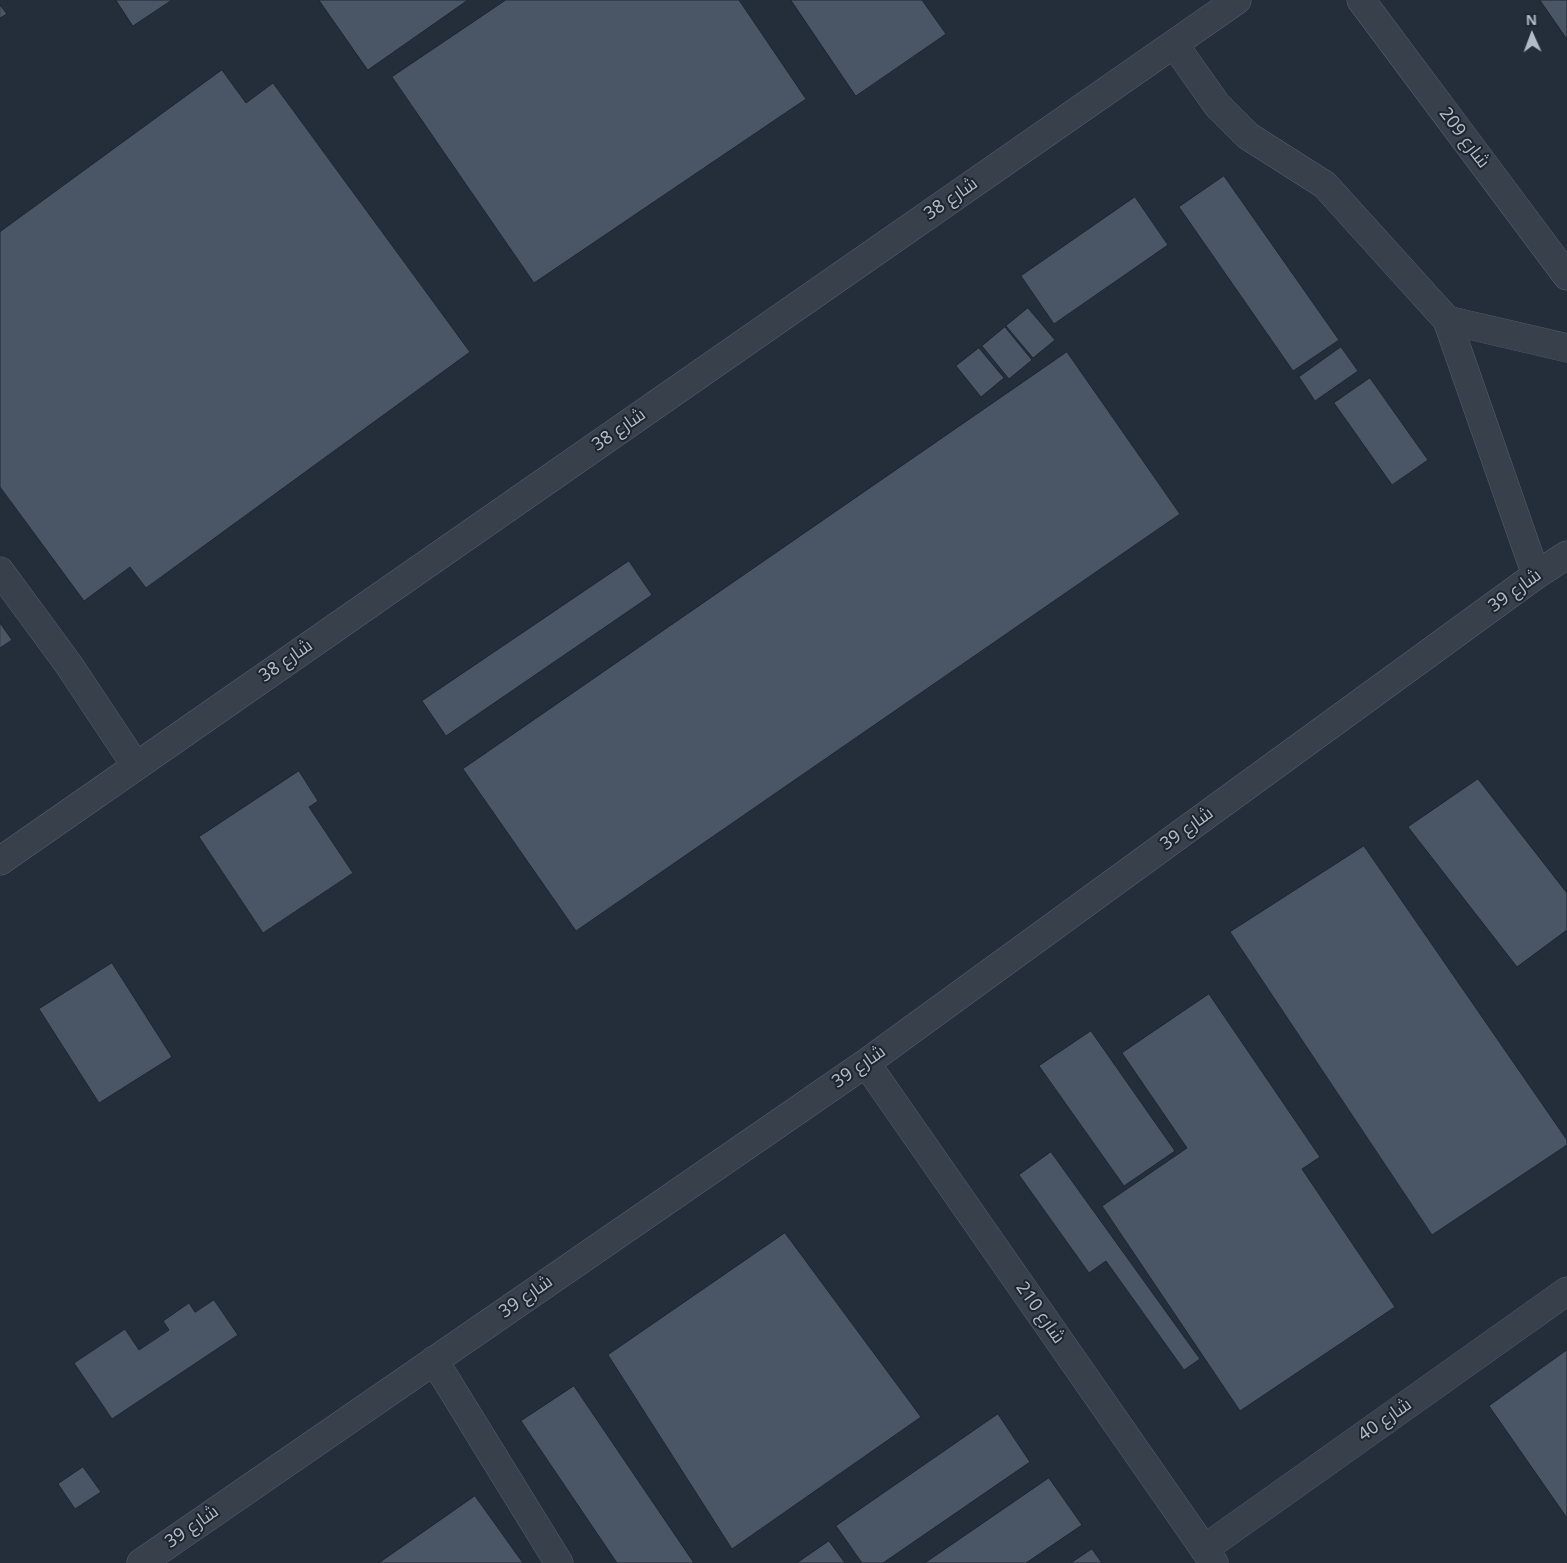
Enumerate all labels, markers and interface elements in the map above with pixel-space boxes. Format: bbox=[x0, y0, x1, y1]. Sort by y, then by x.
north arrow bbox=[1507, 10, 1557, 60]
text: N bbox=[1525, 10, 1537, 29]
street label: شارع 209 bbox=[1434, 103, 1494, 173]
street label: شارع 38 bbox=[920, 173, 982, 225]
street label: شارع 38 bbox=[588, 404, 650, 456]
street label: شارع 39 bbox=[1484, 565, 1546, 617]
street label: شارع 38 bbox=[255, 635, 317, 687]
street label: شارع 39 bbox=[1156, 803, 1218, 855]
street label: شارع 39 bbox=[828, 1041, 890, 1093]
street label: شارع 39 bbox=[495, 1271, 557, 1323]
street label: شارع 210 bbox=[1011, 1278, 1069, 1348]
street label: شارع 40 bbox=[1354, 1394, 1416, 1446]
street label: شارع 39 bbox=[161, 1501, 223, 1553]

